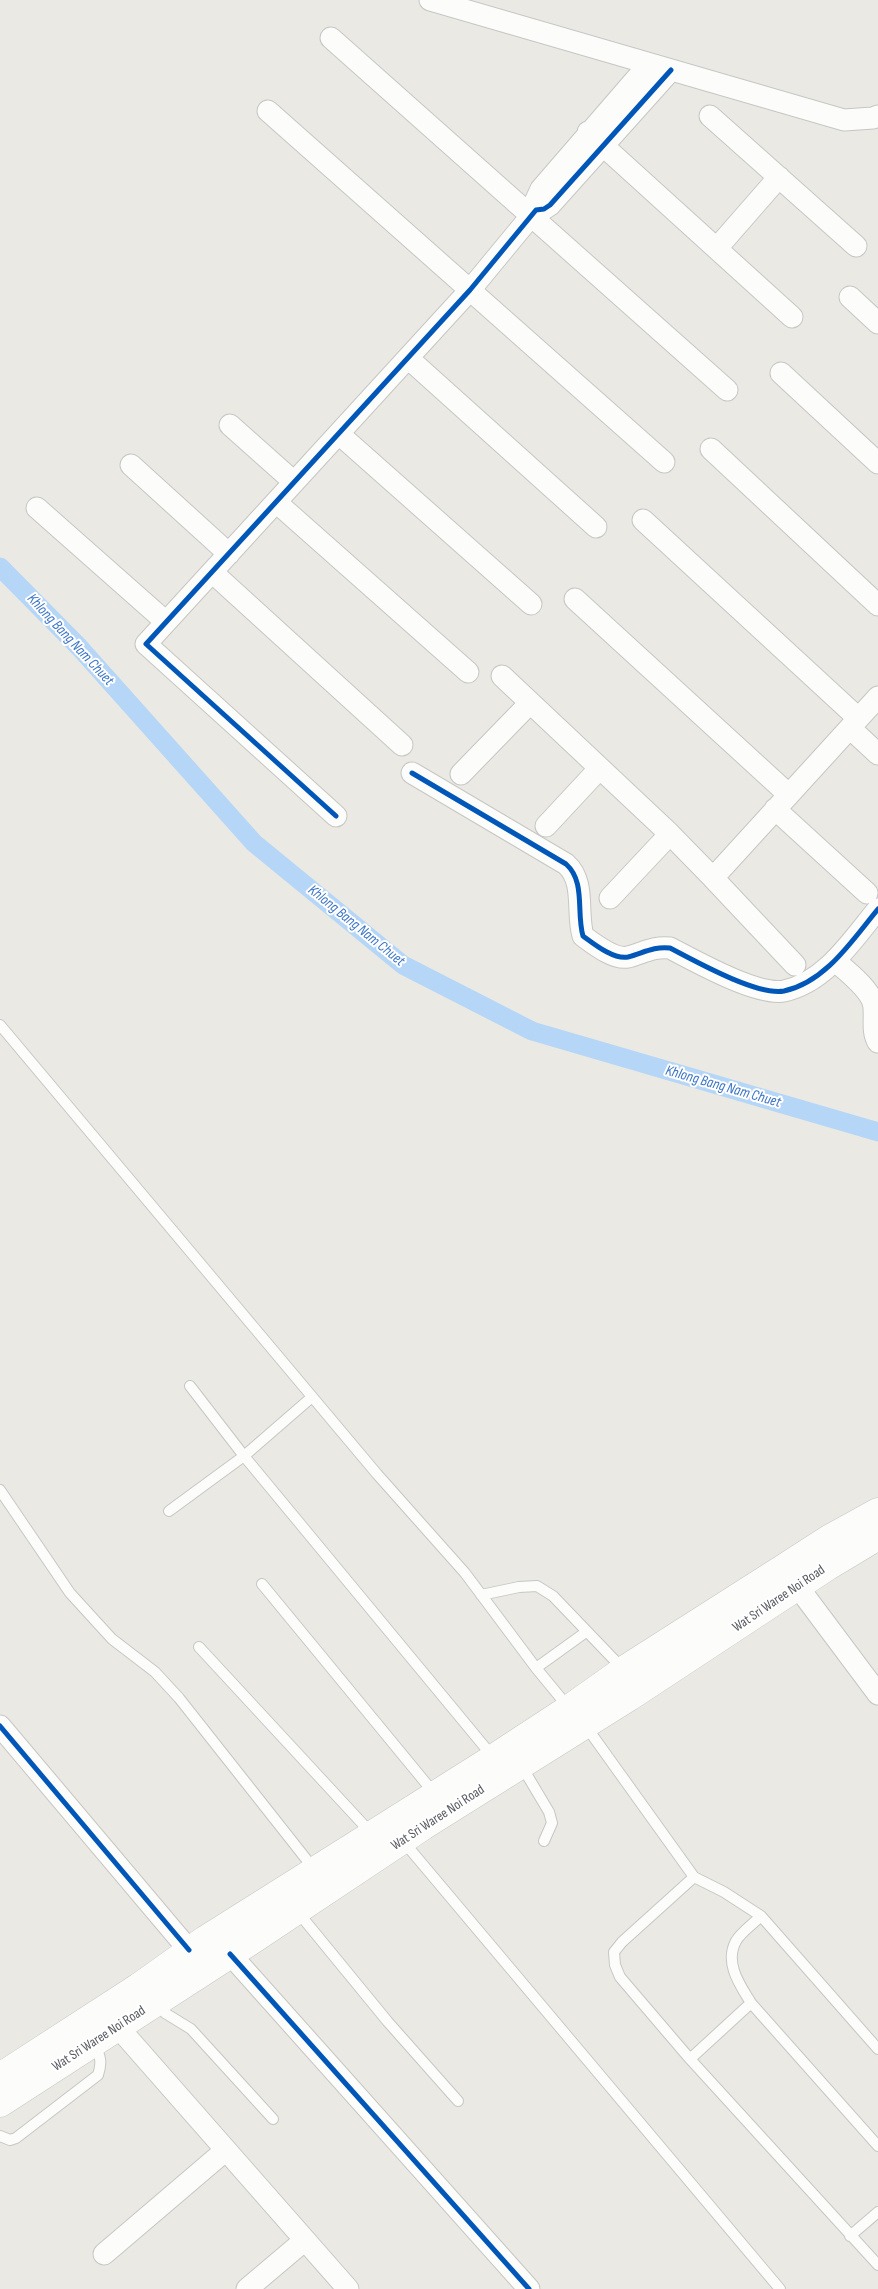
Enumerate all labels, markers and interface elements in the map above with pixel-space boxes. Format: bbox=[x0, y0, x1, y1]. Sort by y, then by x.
water label: Khlong Bang Nam Chuet bbox=[23, 590, 117, 690]
water label: Khlong Bang Nam Chuet bbox=[304, 882, 408, 970]
water label: Khlong Bang Nam Chuet bbox=[663, 1062, 783, 1112]
street label: Wat Sri Waree Noi Road bbox=[730, 1562, 828, 1636]
street label: Wat Sri Waree Noi Road bbox=[388, 1782, 488, 1854]
street label: Wat Sri Waree Noi Road bbox=[49, 2003, 149, 2075]

